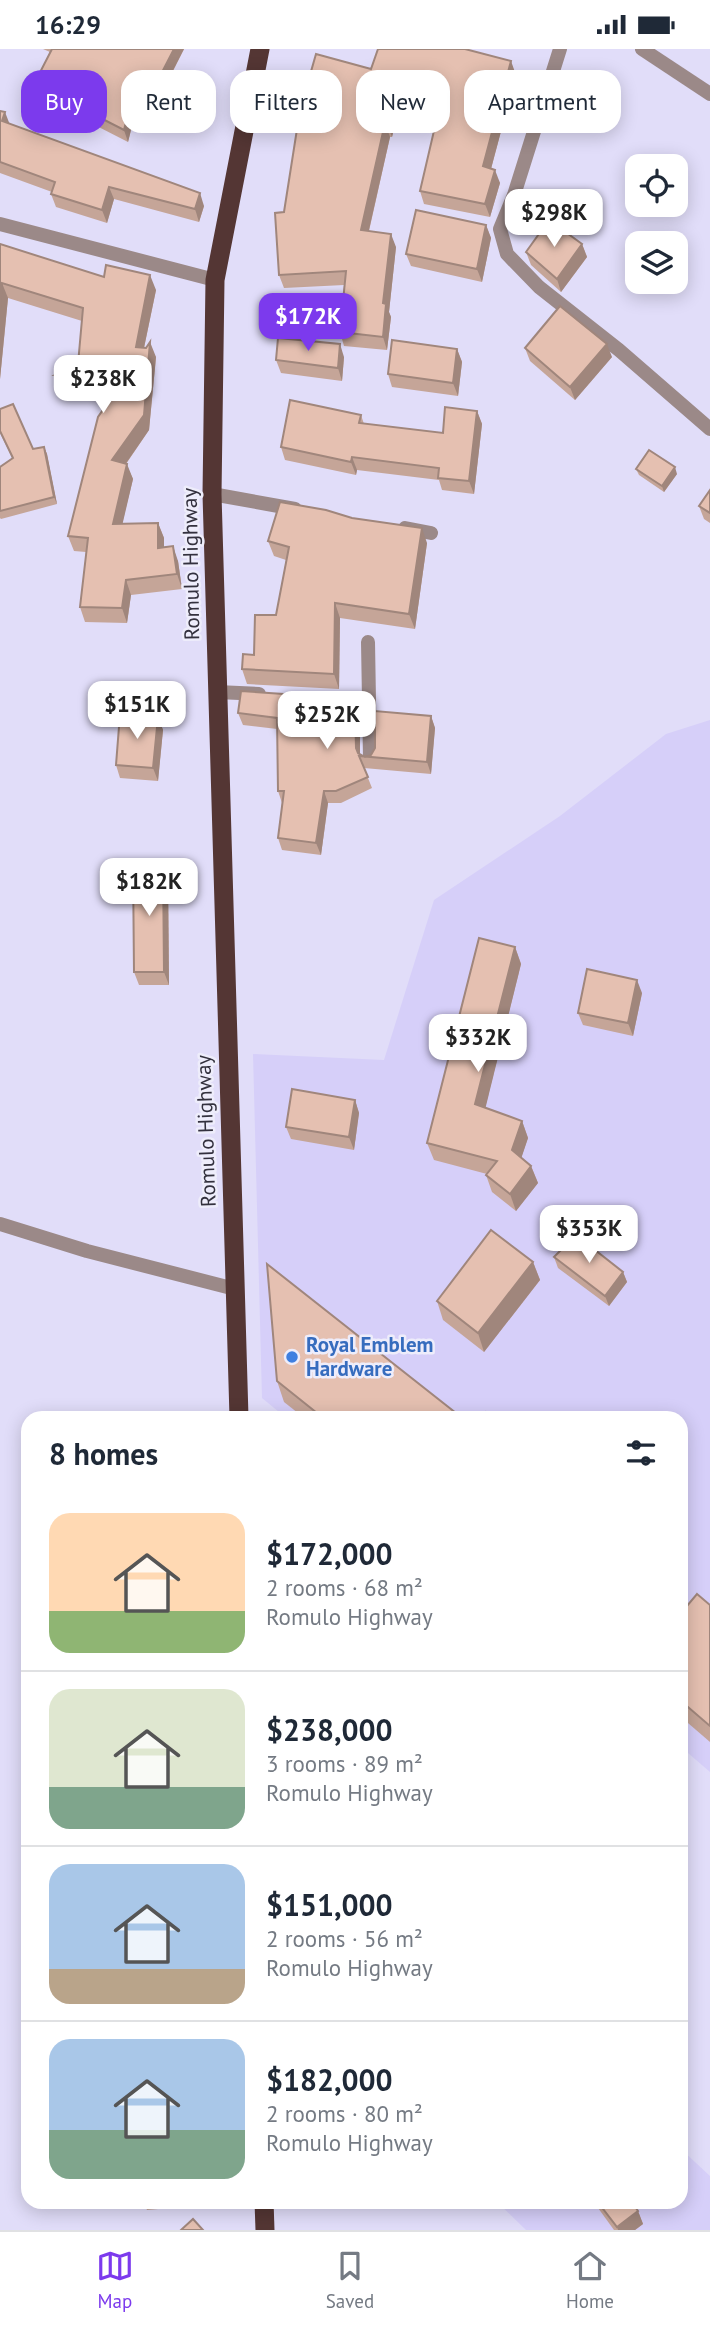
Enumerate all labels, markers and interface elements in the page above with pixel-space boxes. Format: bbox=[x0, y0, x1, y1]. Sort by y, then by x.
text: 16:29 bbox=[35, 8, 101, 41]
chip: Buy bbox=[21, 70, 107, 133]
chip: Rent bbox=[121, 70, 216, 133]
chip: Filters bbox=[230, 70, 342, 133]
chip: New bbox=[356, 70, 450, 133]
chip: Apartment bbox=[464, 70, 621, 133]
map controls bbox=[625, 154, 688, 294]
button: locate bbox=[625, 154, 688, 217]
pin: $298K bbox=[505, 189, 603, 249]
text: $298K bbox=[521, 197, 587, 226]
button: layers bbox=[625, 231, 688, 294]
pin: $172K bbox=[259, 293, 357, 353]
text: $172K bbox=[275, 301, 341, 330]
pin: $238K bbox=[54, 355, 152, 415]
text: $238K bbox=[70, 363, 136, 392]
street label: Romulo Highway bbox=[176, 487, 205, 640]
pin: $151K bbox=[88, 681, 186, 741]
text: $151K bbox=[104, 689, 170, 718]
pin: $252K bbox=[278, 691, 376, 751]
text: $252K bbox=[294, 699, 360, 728]
pin: $182K bbox=[100, 859, 198, 918]
text: $182K bbox=[116, 866, 182, 895]
pin: $332K bbox=[429, 1014, 527, 1074]
text: $332K bbox=[445, 1022, 511, 1051]
street label: Romulo Highway bbox=[189, 1054, 222, 1208]
pin: $353K bbox=[540, 1205, 638, 1265]
text: $353K bbox=[556, 1213, 622, 1242]
place label: Royal Emblem Hardware bbox=[306, 1331, 433, 1382]
marker: Royal Emblem Hardware bbox=[284, 1349, 300, 1365]
text: 8 homes bbox=[49, 1434, 158, 1473]
icon: filters bbox=[622, 1434, 660, 1472]
text: $172,000 bbox=[266, 1534, 393, 1573]
icon: home bbox=[105, 1541, 189, 1625]
text: 2 rooms · 68 m² bbox=[266, 1573, 423, 1602]
text: Romulo Highway bbox=[266, 1602, 433, 1631]
text: $238,000 bbox=[266, 1710, 393, 1749]
icon: home bbox=[105, 1717, 189, 1801]
text: 3 rooms · 89 m² bbox=[266, 1749, 423, 1778]
text: Romulo Highway bbox=[266, 1778, 433, 1807]
text: $151,000 bbox=[266, 1885, 393, 1924]
icon: home bbox=[105, 1892, 189, 1976]
text: 2 rooms · 56 m² bbox=[266, 1924, 423, 1953]
text: Romulo Highway bbox=[266, 1953, 433, 1982]
text: $182,000 bbox=[266, 2060, 393, 2099]
icon: home bbox=[105, 2067, 189, 2151]
text: 2 rooms · 80 m² bbox=[266, 2099, 423, 2128]
text: Romulo Highway bbox=[266, 2128, 433, 2157]
tab: Map bbox=[96, 2247, 134, 2313]
tab: Saved bbox=[326, 2247, 374, 2313]
tab: Home bbox=[566, 2247, 614, 2313]

